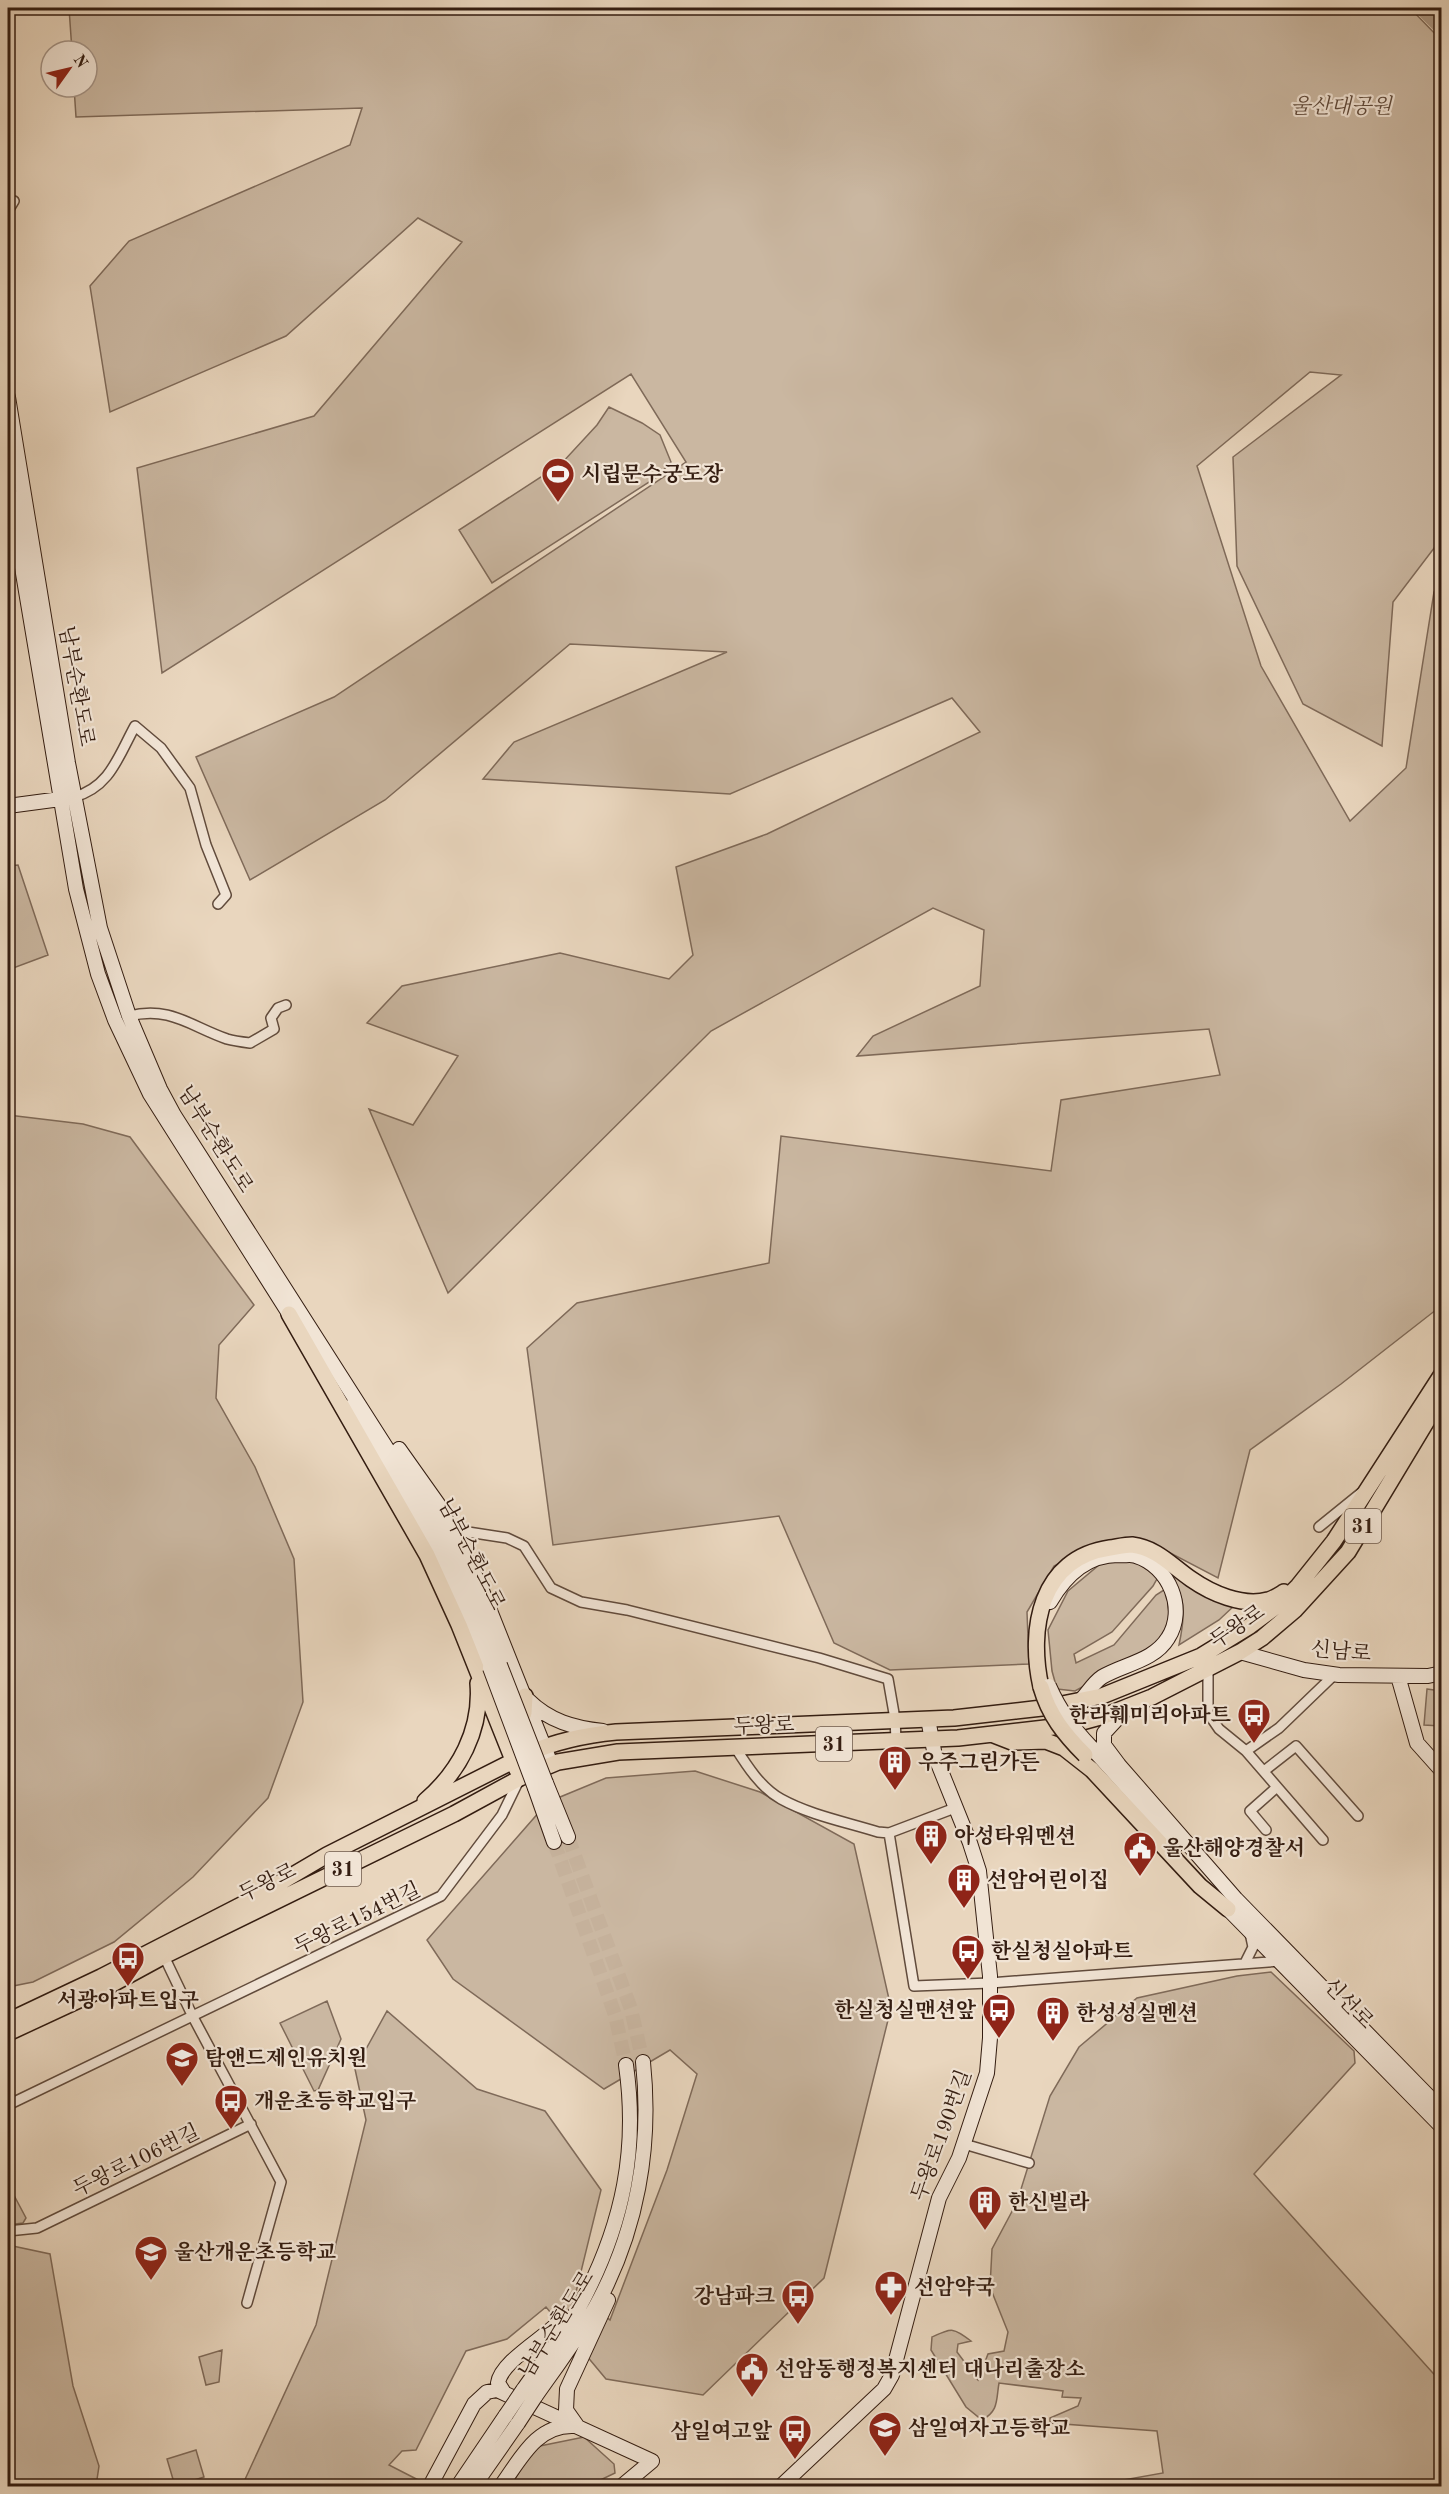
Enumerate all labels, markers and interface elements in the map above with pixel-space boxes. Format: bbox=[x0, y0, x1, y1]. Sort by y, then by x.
north arrow bbox=[39, 39, 99, 99]
text: N bbox=[70, 52, 90, 72]
park label: 울산대공원 bbox=[1290, 95, 1393, 118]
sports icon: 시립문수궁도장 bbox=[540, 456, 576, 503]
place label: 시립문수궁도장 bbox=[581, 462, 724, 486]
street label: 남부순환도로 bbox=[55, 624, 98, 748]
street label: 남부순환도로 bbox=[174, 1082, 258, 1197]
street label: 남부순환도로 bbox=[434, 1495, 509, 1614]
road number: 31 bbox=[1345, 1509, 1381, 1543]
street label: 두왕로 bbox=[1206, 1600, 1269, 1653]
street label: 신남로 bbox=[1310, 1637, 1372, 1666]
bus stop icon: 한라훼미리아파트 bbox=[1236, 1697, 1272, 1744]
place label: 한라훼미리아파트 bbox=[1069, 1703, 1231, 1727]
street label: 두왕로 bbox=[733, 1713, 795, 1738]
road number: 31 bbox=[816, 1727, 852, 1761]
building icon: 우주그린가든 bbox=[877, 1744, 913, 1791]
place label: 우주그린가든 bbox=[918, 1750, 1040, 1774]
building icon: 아성타워멘션 bbox=[913, 1818, 949, 1865]
place label: 아성타워멘션 bbox=[954, 1824, 1076, 1848]
public building icon: 울산해양경찰서 bbox=[1122, 1830, 1158, 1877]
place label: 울산해양경찰서 bbox=[1163, 1836, 1305, 1860]
road number: 31 bbox=[325, 1852, 361, 1886]
street label: 두왕로 bbox=[235, 1859, 300, 1906]
building icon: 선암어린이집 bbox=[946, 1862, 982, 1909]
place label: 선암어린이집 bbox=[987, 1868, 1109, 1892]
street label: 두왕로154번길 bbox=[290, 1878, 424, 1959]
bus stop icon: 한실청실아파트 bbox=[950, 1933, 986, 1980]
place label: 한실청실아파트 bbox=[991, 1939, 1133, 1963]
bus stop icon: 서광아파트입구 bbox=[110, 1940, 146, 1987]
street label: 신선로 bbox=[1319, 1973, 1378, 2033]
place label: 서광아파트입구 bbox=[57, 1988, 199, 2012]
bus stop icon: 한실청실맨션앞 bbox=[981, 1992, 1017, 2039]
building icon: 한성성실멘션 bbox=[1035, 1995, 1071, 2042]
place label: 한실청실맨션앞 bbox=[834, 1998, 977, 2022]
place label: 한성성실멘션 bbox=[1076, 2001, 1198, 2025]
school or university icon: 탐앤드제인유치원 bbox=[164, 2040, 200, 2087]
place label: 탐앤드제인유치원 bbox=[205, 2046, 367, 2070]
street label: 두왕로190번길 bbox=[907, 2066, 976, 2204]
bus stop icon: 개운초등학교입구 bbox=[213, 2083, 249, 2130]
place label: 개운초등학교입구 bbox=[254, 2089, 416, 2113]
street label: 두왕로106번길 bbox=[69, 2120, 203, 2201]
building icon: 한신빌라 bbox=[967, 2184, 1003, 2231]
place label: 한신빌라 bbox=[1008, 2190, 1090, 2214]
school or university icon: 울산개운초등학교 bbox=[133, 2234, 169, 2281]
place label: 울산개운초등학교 bbox=[174, 2240, 336, 2264]
street label: 남부순환도로 bbox=[514, 2267, 598, 2382]
pharmacy icon: 선암약국 bbox=[873, 2269, 909, 2316]
place label: 선암약국 bbox=[914, 2275, 995, 2299]
bus stop icon: 강남파크 bbox=[780, 2278, 816, 2325]
place label: 강남파크 bbox=[694, 2284, 775, 2308]
public building icon: 선암동행정복지센터 대나리출장소 bbox=[734, 2351, 770, 2398]
place label: 선암동행정복지센터 대나리출장소 bbox=[775, 2357, 1085, 2381]
school or university icon: 삼일여자고등학교 bbox=[867, 2410, 903, 2457]
bus stop icon: 삼일여고앞 bbox=[777, 2413, 813, 2460]
place label: 삼일여자고등학교 bbox=[908, 2416, 1070, 2440]
place label: 삼일여고앞 bbox=[671, 2419, 773, 2443]

